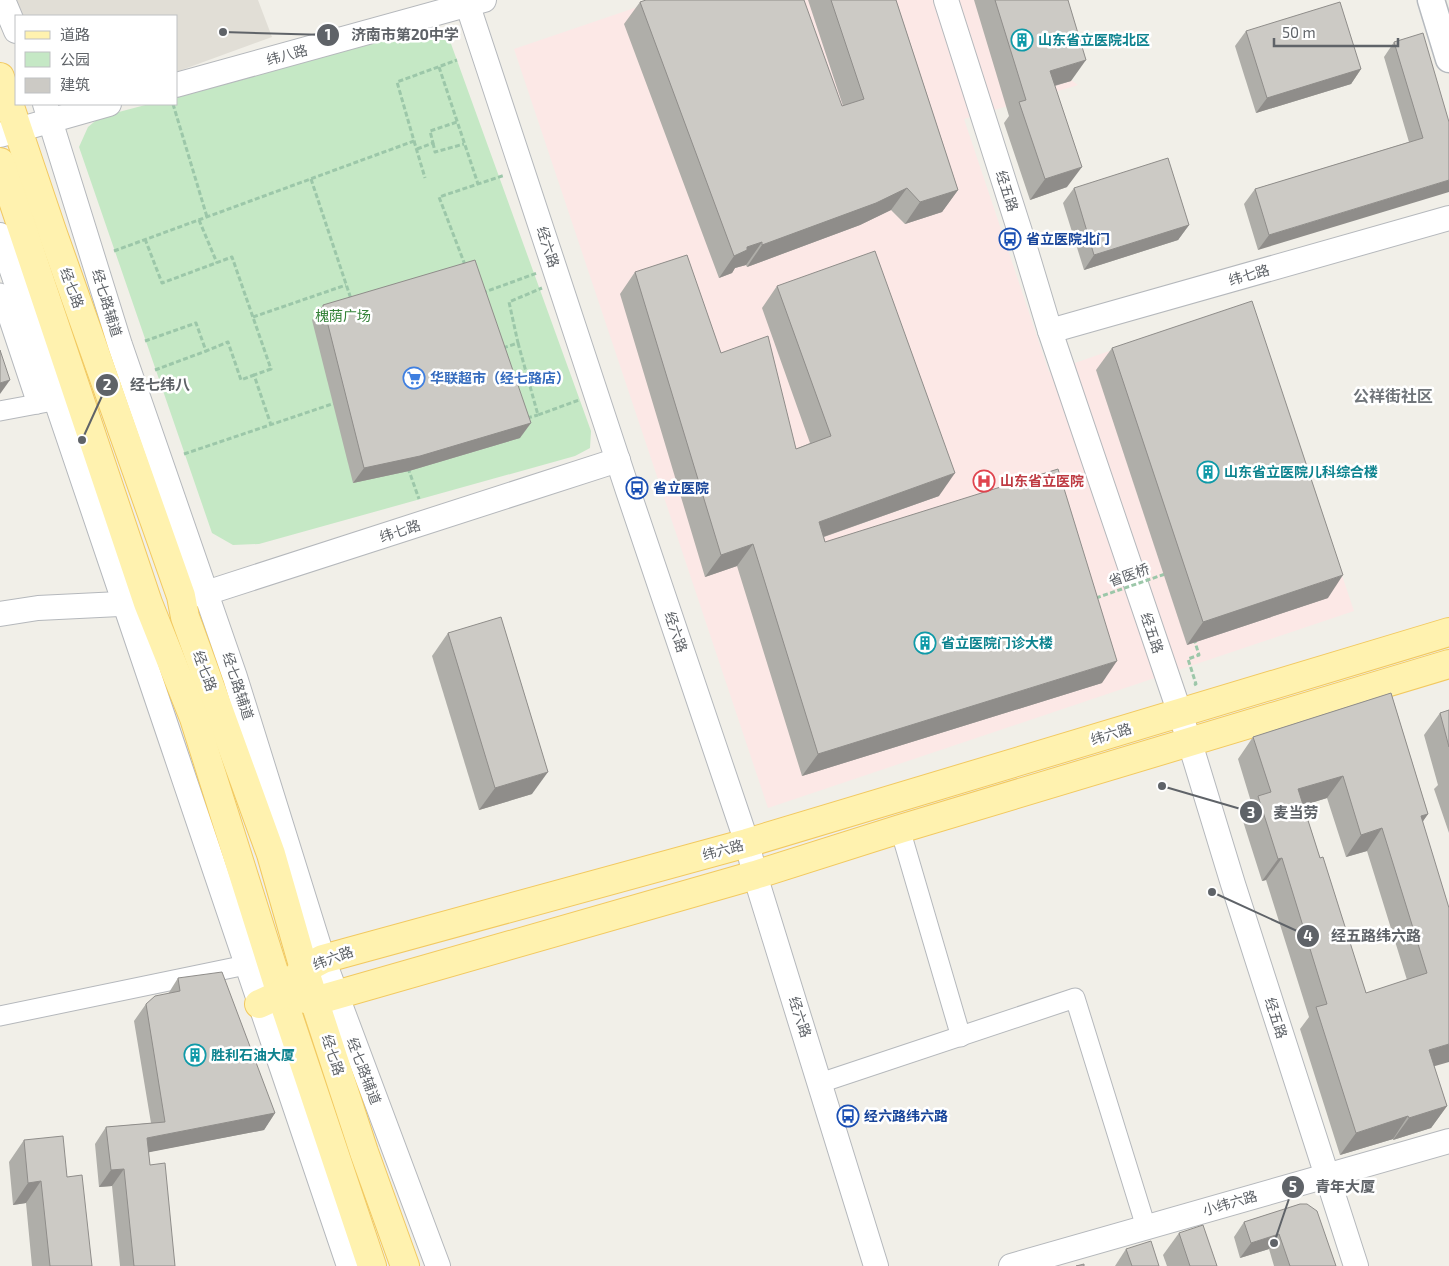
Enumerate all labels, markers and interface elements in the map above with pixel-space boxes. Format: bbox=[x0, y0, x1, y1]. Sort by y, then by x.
legend bbox=[15, 15, 178, 105]
scale bar bbox=[1274, 15, 1398, 47]
callout: 济南市第20中学 bbox=[316, 20, 469, 50]
text: 50 m bbox=[1282, 23, 1316, 41]
text: 道路 bbox=[60, 25, 90, 43]
text: 1 bbox=[325, 25, 331, 43]
text: 济南市第20中学 bbox=[351, 25, 459, 43]
building icon: 山东省立医院北区 bbox=[1010, 28, 1034, 52]
place label: 山东省立医院北区 bbox=[1038, 31, 1150, 48]
street label: 纬八路 bbox=[264, 41, 309, 68]
text: 公园 bbox=[60, 50, 90, 68]
text: 建筑 bbox=[60, 75, 90, 93]
street label: 经五路 bbox=[993, 168, 1022, 213]
street label: 经六路 bbox=[534, 224, 563, 269]
bus stop icon: 省立医院北门 bbox=[998, 227, 1022, 251]
place label: 省立医院北门 bbox=[1026, 230, 1110, 247]
street label: 纬七路 bbox=[1226, 261, 1271, 288]
street label: 经七路 bbox=[57, 265, 88, 310]
street label: 经七路辅道 bbox=[89, 267, 126, 339]
park label: 槐荫广场 bbox=[315, 307, 371, 324]
supermarket icon: 华联超市（经七路店） bbox=[402, 366, 426, 390]
place label: 华联超市（经七路店） bbox=[430, 369, 570, 386]
callout: 经七纬八 bbox=[95, 370, 200, 400]
text: 2 bbox=[103, 375, 112, 393]
text: 经七纬八 bbox=[130, 375, 190, 393]
district label: 公祥街社区 bbox=[1353, 386, 1433, 405]
building icon: 山东省立医院儿科综合楼 bbox=[1196, 460, 1220, 484]
place label: 山东省立医院儿科综合楼 bbox=[1224, 463, 1378, 480]
hospital icon: 山东省立医院 bbox=[972, 469, 996, 493]
place label: 山东省立医院 bbox=[1000, 472, 1084, 489]
bus stop icon: 省立医院 bbox=[625, 476, 649, 500]
place label: 省立医院 bbox=[653, 479, 709, 496]
street label: 纬七路 bbox=[377, 516, 422, 545]
street label: 省医桥 bbox=[1106, 560, 1151, 589]
street label: 经六路 bbox=[662, 609, 691, 654]
street label: 经五路 bbox=[1138, 610, 1167, 655]
building icon: 省立医院门诊大楼 bbox=[913, 631, 937, 655]
place label: 省立医院门诊大楼 bbox=[941, 634, 1053, 651]
street label: 经七路 bbox=[190, 648, 221, 693]
street label: 经七路辅道 bbox=[220, 650, 257, 722]
street label: 纬六路 bbox=[1088, 719, 1133, 748]
callout: 麦当劳 bbox=[1239, 797, 1329, 827]
text: 3 bbox=[1247, 803, 1255, 821]
text: 麦当劳 bbox=[1273, 803, 1319, 821]
street label: 纬六路 bbox=[700, 836, 745, 863]
callout: 经五路纬六路 bbox=[1296, 921, 1431, 951]
text: 4 bbox=[1303, 926, 1313, 944]
text: 经五路纬六路 bbox=[1331, 926, 1421, 944]
street label: 纬六路 bbox=[310, 942, 355, 973]
street label: 经六路 bbox=[786, 994, 815, 1039]
street label: 经五路 bbox=[1262, 995, 1291, 1040]
street label: 经七路 bbox=[319, 1032, 348, 1077]
street label: 经七路辅道 bbox=[344, 1035, 385, 1107]
building icon: 胜利石油大厦 bbox=[183, 1043, 207, 1067]
place label: 胜利石油大厦 bbox=[211, 1046, 295, 1063]
bus stop icon: 经六路纬六路 bbox=[836, 1104, 860, 1128]
place label: 经六路纬六路 bbox=[864, 1107, 948, 1124]
callout: 青年大厦 bbox=[1280, 1172, 1385, 1202]
text: 5 bbox=[1289, 1177, 1297, 1195]
text: 青年大厦 bbox=[1315, 1177, 1375, 1195]
street label: 小纬六路 bbox=[1201, 1187, 1259, 1218]

